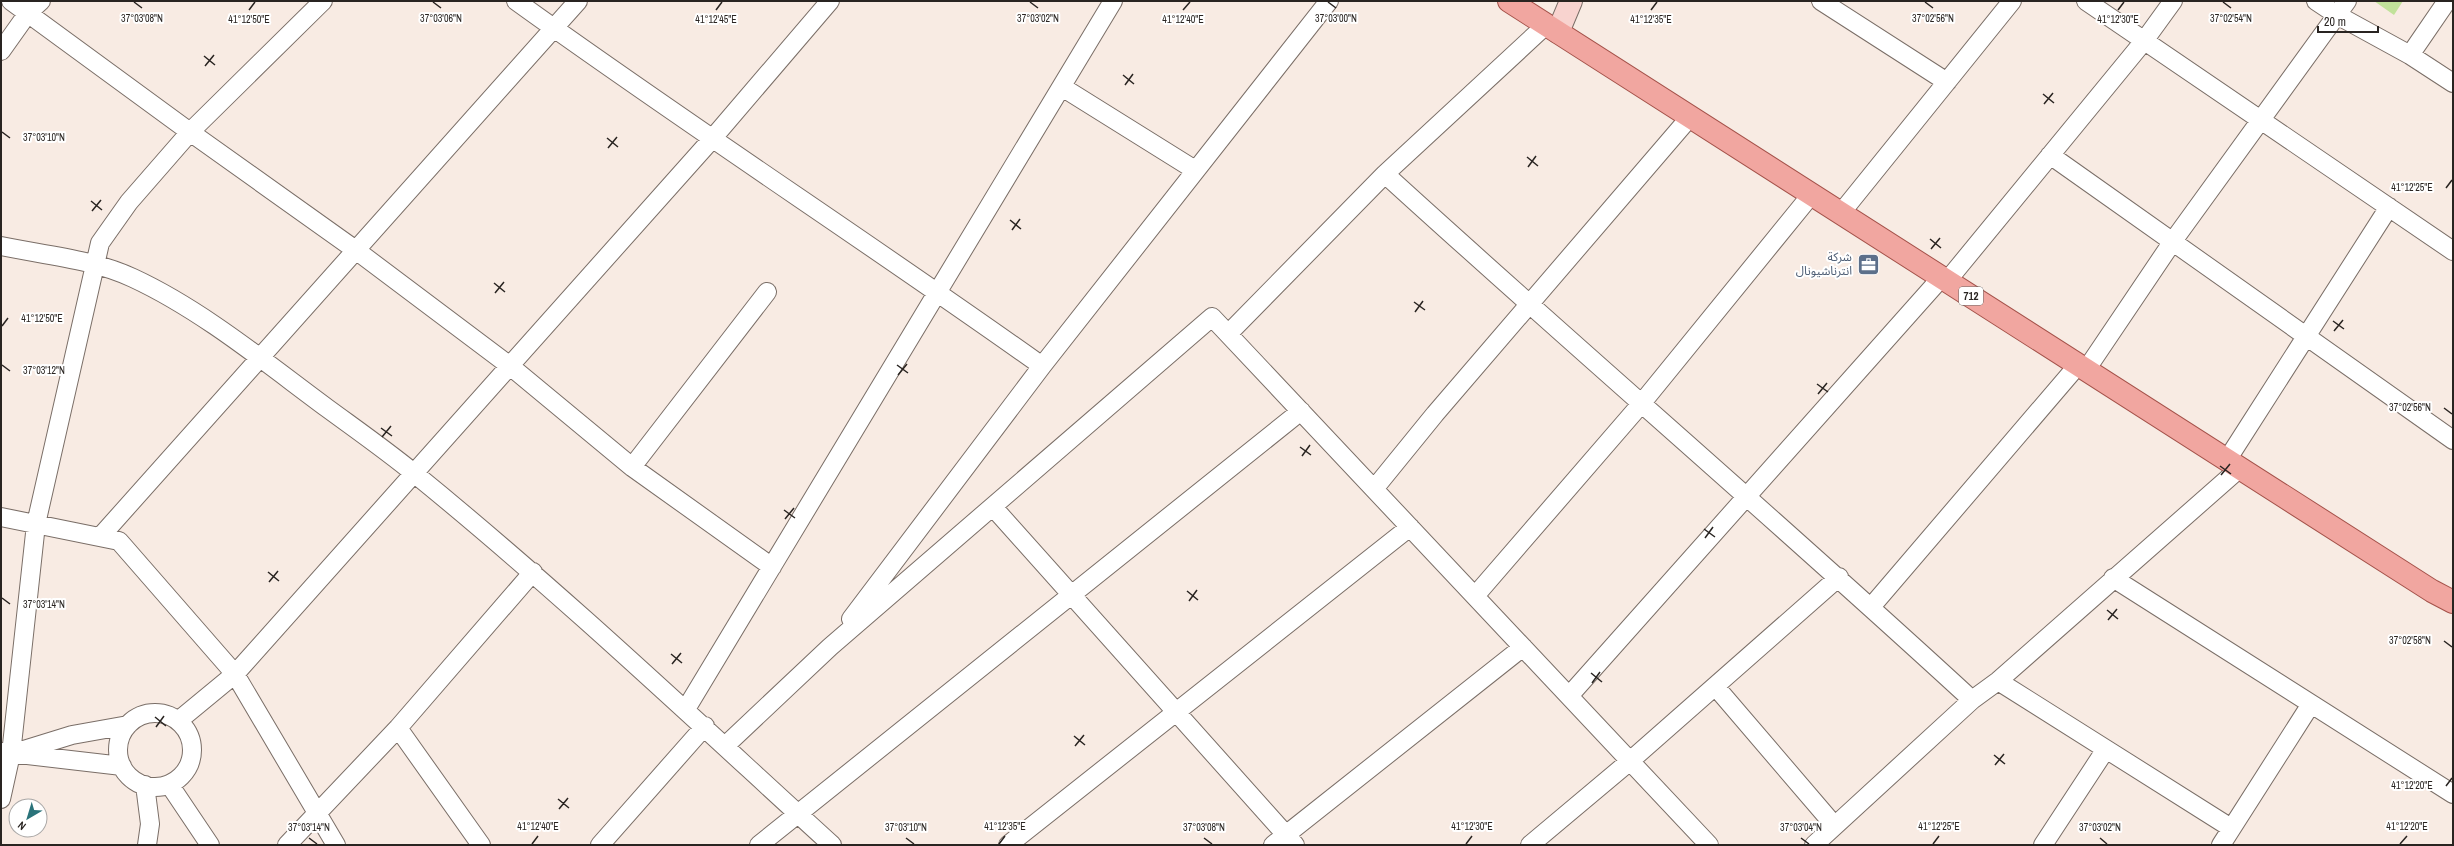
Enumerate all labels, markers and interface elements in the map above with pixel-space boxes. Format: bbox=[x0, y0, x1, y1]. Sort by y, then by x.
scale bar bbox=[2318, 8, 2378, 34]
text: 37°03'08"N bbox=[121, 12, 163, 25]
text: 37°03'06"N bbox=[420, 12, 462, 25]
text: 37°03'02"N bbox=[1017, 12, 1059, 25]
text: 37°03'00"N bbox=[1315, 12, 1357, 25]
text: 37°02'56"N bbox=[1912, 12, 1954, 25]
text: 37°02'54"N bbox=[2210, 12, 2252, 25]
text: 41°12'50"E bbox=[228, 13, 270, 26]
text: 41°12'45"E bbox=[695, 13, 737, 26]
text: 41°12'40"E bbox=[1162, 13, 1204, 26]
text: 41°12'35"E bbox=[1630, 13, 1672, 26]
text: 41°12'30"E bbox=[2097, 13, 2139, 26]
text: 20 m bbox=[2324, 14, 2346, 30]
text: 37°03'10"N bbox=[23, 131, 65, 144]
text: 41°12'25"E bbox=[2391, 181, 2433, 194]
place label: شركة انترناشيونال bbox=[1796, 249, 1852, 279]
office icon: شركة انترناشيونال bbox=[1855, 251, 1881, 277]
road number: 712 bbox=[1959, 287, 1983, 305]
text: 41°12'50"E bbox=[21, 312, 63, 325]
text: 37°03'12"N bbox=[23, 364, 65, 377]
text: 37°02'56"N bbox=[2389, 401, 2431, 414]
text: 37°03'14"N bbox=[23, 598, 65, 611]
text: 37°02'58"N bbox=[2389, 634, 2431, 647]
text: 41°12'20"E bbox=[2391, 779, 2433, 792]
north arrow bbox=[8, 798, 48, 838]
text: N bbox=[15, 818, 29, 833]
text: 41°12'40"E bbox=[517, 820, 559, 833]
text: 41°12'35"E bbox=[984, 820, 1026, 833]
text: 41°12'30"E bbox=[1451, 820, 1493, 833]
text: 41°12'25"E bbox=[1918, 820, 1960, 833]
text: 41°12'20"E bbox=[2386, 820, 2428, 833]
text: 37°03'14"N bbox=[288, 821, 330, 834]
text: 37°03'10"N bbox=[885, 821, 927, 834]
text: 37°03'08"N bbox=[1183, 821, 1225, 834]
text: 37°03'04"N bbox=[1780, 821, 1822, 834]
text: 37°03'02"N bbox=[2079, 821, 2121, 834]

